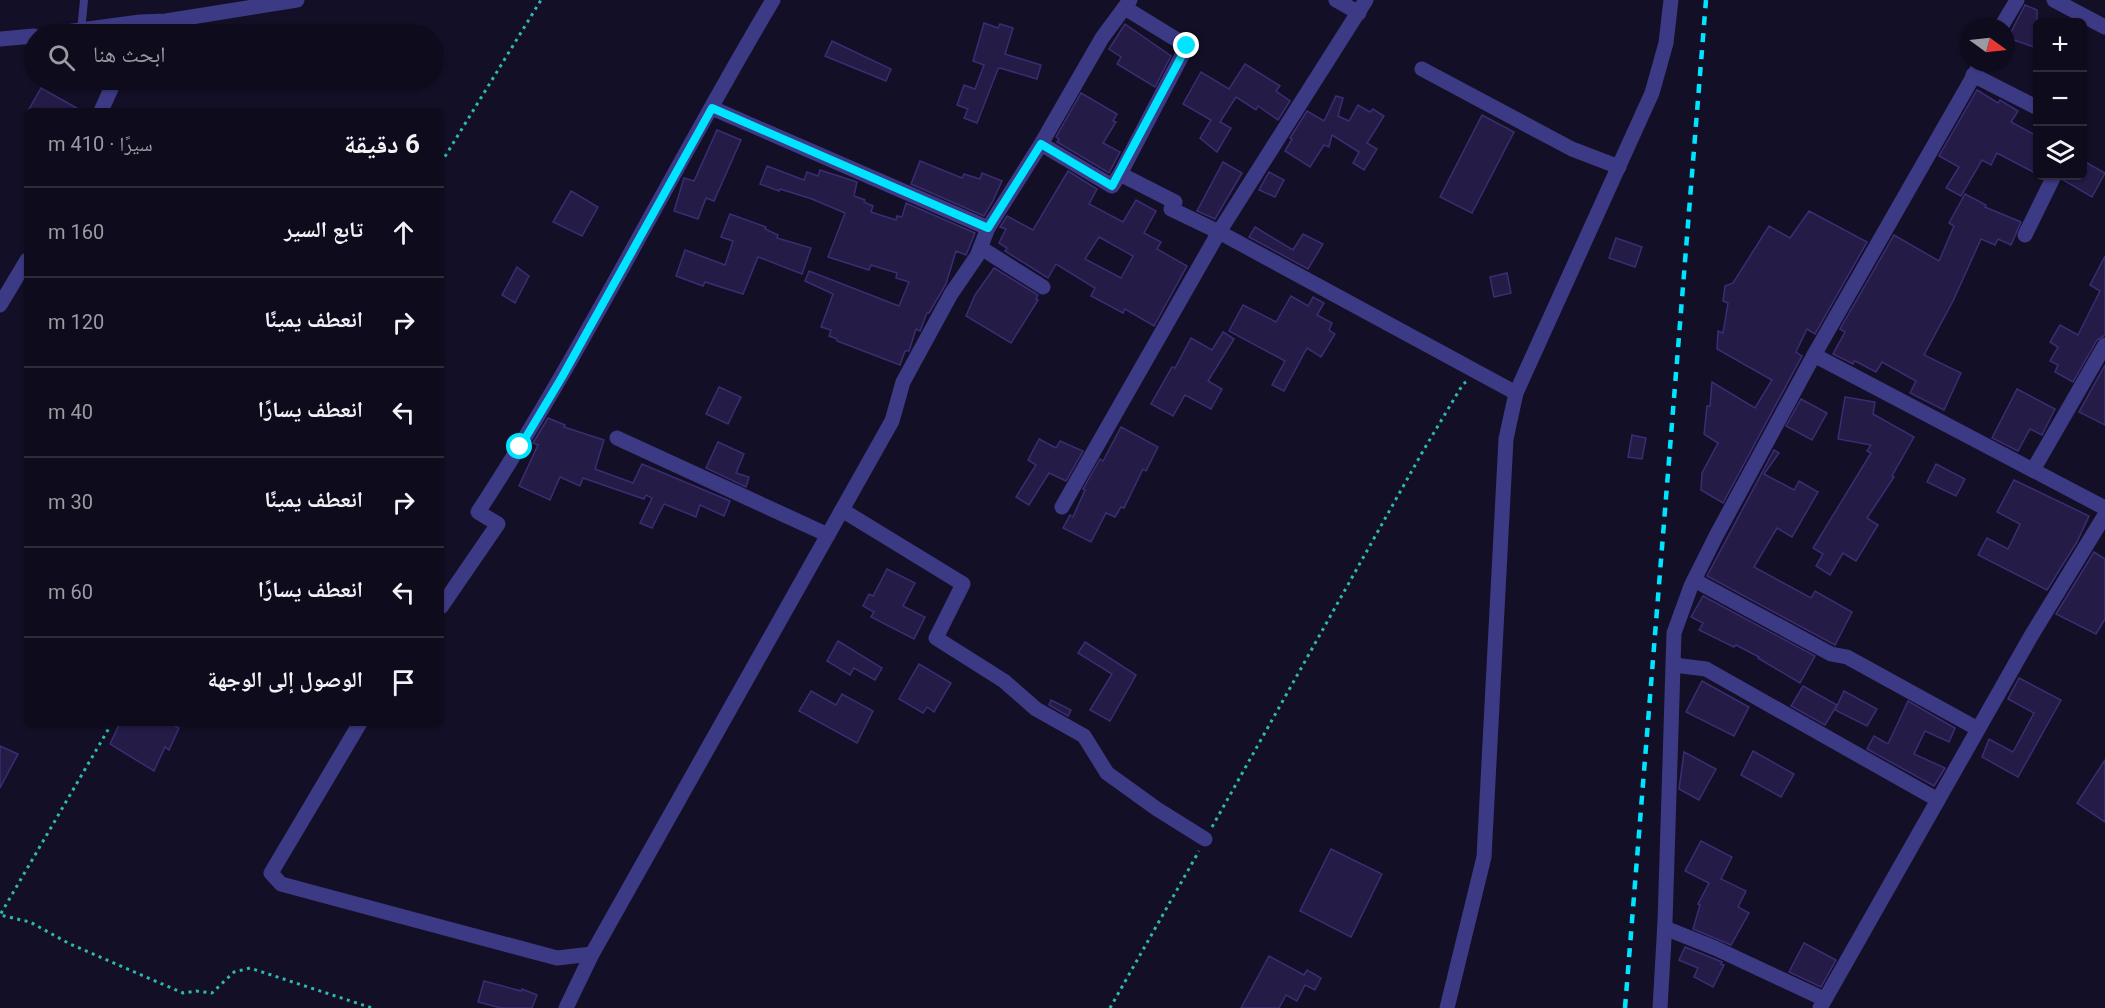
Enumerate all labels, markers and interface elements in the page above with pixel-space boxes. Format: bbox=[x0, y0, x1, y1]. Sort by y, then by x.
north arrow bbox=[1961, 18, 2015, 72]
map controls bbox=[2033, 18, 2087, 180]
button: + bbox=[2033, 18, 2087, 72]
search box bbox=[24, 24, 444, 90]
route end bbox=[1173, 32, 1199, 58]
icon: search bbox=[45, 41, 78, 74]
text: ابحث هنا bbox=[93, 42, 166, 67]
button: − bbox=[2033, 72, 2087, 126]
button: layers bbox=[2033, 126, 2087, 180]
text: 6 دقيقة bbox=[344, 129, 420, 159]
text: سيرًا · 410 m bbox=[48, 132, 153, 156]
icon: ahead bbox=[387, 216, 420, 249]
text: تابع السير bbox=[284, 217, 363, 242]
text: 160 m bbox=[48, 220, 104, 244]
icon: right bbox=[387, 306, 420, 339]
text: انعطف يمينًا bbox=[264, 307, 363, 332]
text: 120 m bbox=[48, 310, 104, 334]
icon: left bbox=[387, 396, 420, 429]
text: انعطف يسارًا bbox=[258, 397, 363, 422]
text: 40 m bbox=[48, 400, 93, 424]
route start bbox=[506, 433, 532, 459]
icon: right bbox=[387, 486, 420, 519]
text: انعطف يمينًا bbox=[264, 487, 363, 512]
text: 30 m bbox=[48, 490, 93, 514]
icon: left bbox=[387, 576, 420, 609]
text: انعطف يسارًا bbox=[258, 577, 363, 602]
text: 60 m bbox=[48, 580, 93, 604]
icon: arrive bbox=[387, 666, 420, 699]
text: الوصول إلى الوجهة bbox=[207, 667, 363, 692]

